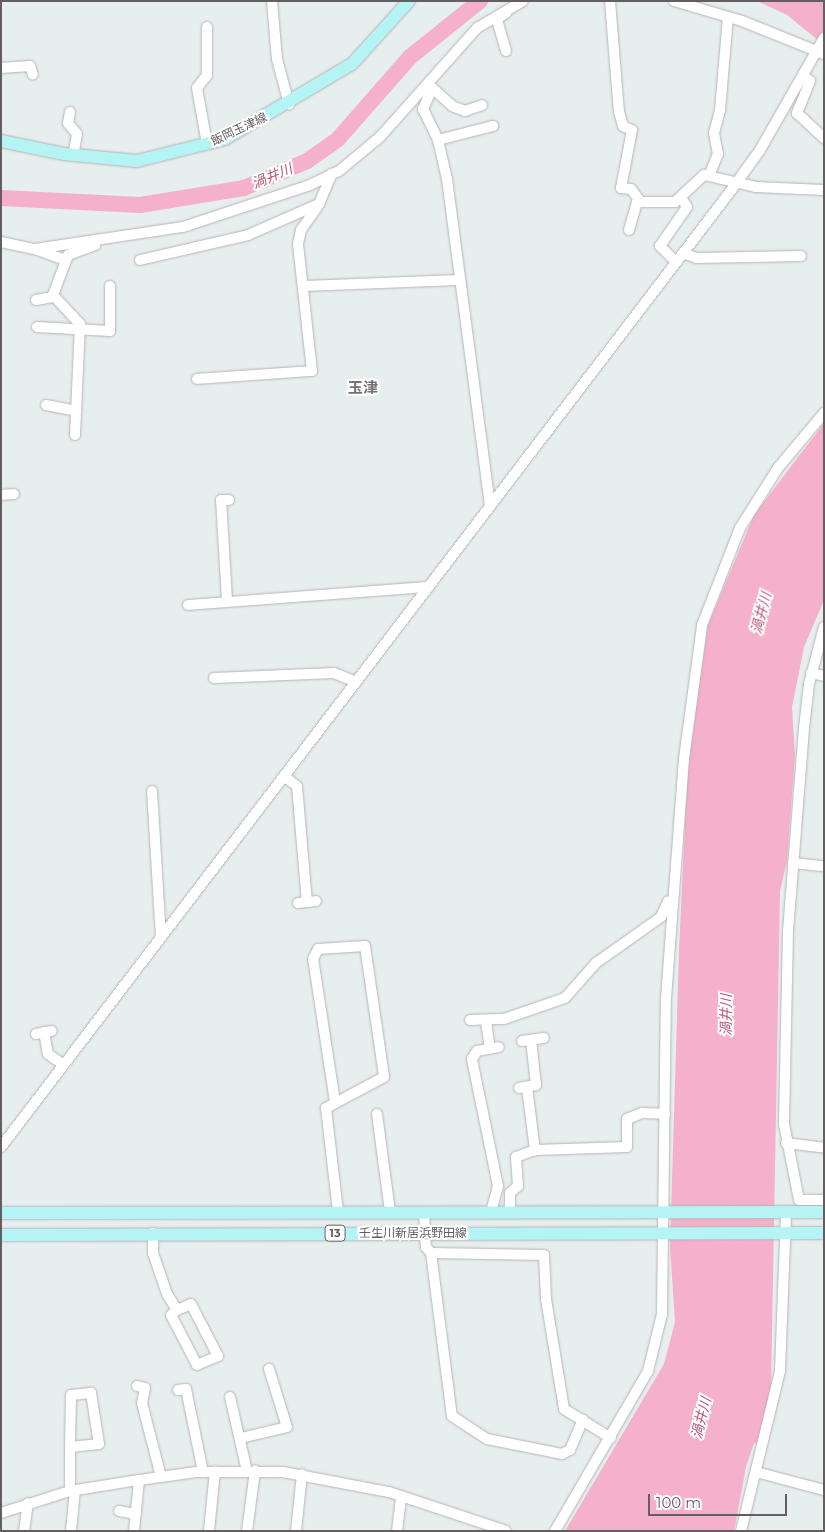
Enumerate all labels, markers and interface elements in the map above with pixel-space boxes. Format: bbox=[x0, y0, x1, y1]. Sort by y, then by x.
street label: 飯岡玉津線 bbox=[209, 110, 269, 148]
water label: 渦井川 bbox=[249, 160, 295, 192]
district label: 玉津 bbox=[348, 379, 378, 397]
water label: 渦井川 bbox=[747, 591, 775, 635]
water label: 渦井川 bbox=[718, 994, 734, 1036]
road number: 13 bbox=[324, 1224, 346, 1242]
street label: 壬生川新居浜野田線 bbox=[359, 1226, 467, 1240]
water label: 渦井川 bbox=[688, 1396, 714, 1440]
scale bar bbox=[650, 1484, 789, 1516]
text: 100 m bbox=[656, 1493, 701, 1512]

